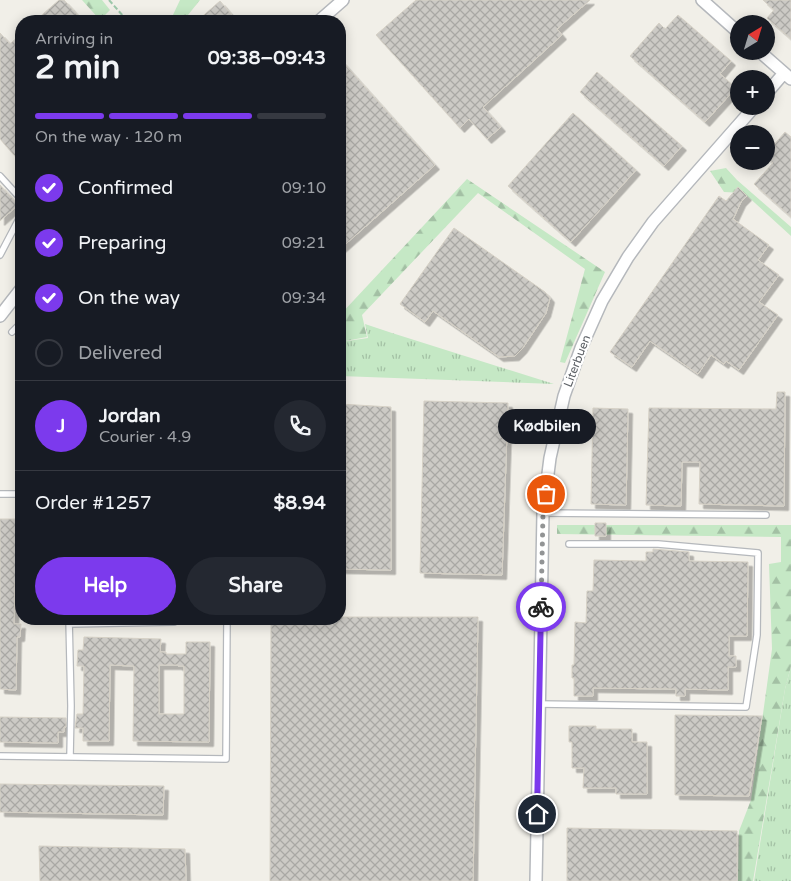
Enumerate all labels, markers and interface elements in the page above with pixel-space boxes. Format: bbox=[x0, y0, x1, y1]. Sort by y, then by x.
north arrow bbox=[730, 15, 775, 60]
map controls bbox=[730, 15, 775, 170]
text: Arriving in bbox=[35, 29, 113, 49]
text: 09:38–09:43 bbox=[208, 47, 326, 69]
text: 2 min bbox=[35, 49, 120, 87]
button: + bbox=[730, 70, 775, 115]
button: − bbox=[730, 125, 775, 170]
text: On the way · 120 m bbox=[35, 127, 182, 147]
icon: check bbox=[35, 174, 63, 202]
text: Confirmed bbox=[78, 177, 173, 199]
text: 09:10 bbox=[282, 178, 326, 198]
icon: check bbox=[35, 229, 63, 257]
text: Preparing bbox=[78, 232, 167, 254]
text: 09:21 bbox=[282, 233, 326, 253]
icon: check bbox=[35, 284, 63, 312]
text: On the way bbox=[78, 287, 180, 309]
text: 09:34 bbox=[282, 288, 326, 308]
street label: Literbuen bbox=[561, 333, 593, 389]
text: Delivered bbox=[78, 342, 163, 364]
button: phone bbox=[274, 400, 326, 452]
text: Jordan bbox=[99, 405, 161, 427]
callout: Kødbilen bbox=[497, 409, 595, 444]
text: J bbox=[57, 415, 65, 437]
text: Kødbilen bbox=[513, 416, 581, 436]
text: Courier · 4.9 bbox=[99, 427, 191, 447]
pin bbox=[525, 473, 567, 515]
icon: bag bbox=[532, 480, 560, 508]
text: Order #1257 bbox=[35, 492, 152, 514]
text: $8.94 bbox=[274, 492, 326, 514]
button: Help bbox=[35, 557, 176, 615]
button: Share bbox=[186, 557, 326, 615]
courier bbox=[516, 582, 566, 632]
icon: bike bbox=[527, 593, 555, 621]
pin bbox=[516, 793, 558, 835]
icon: home bbox=[523, 800, 551, 828]

